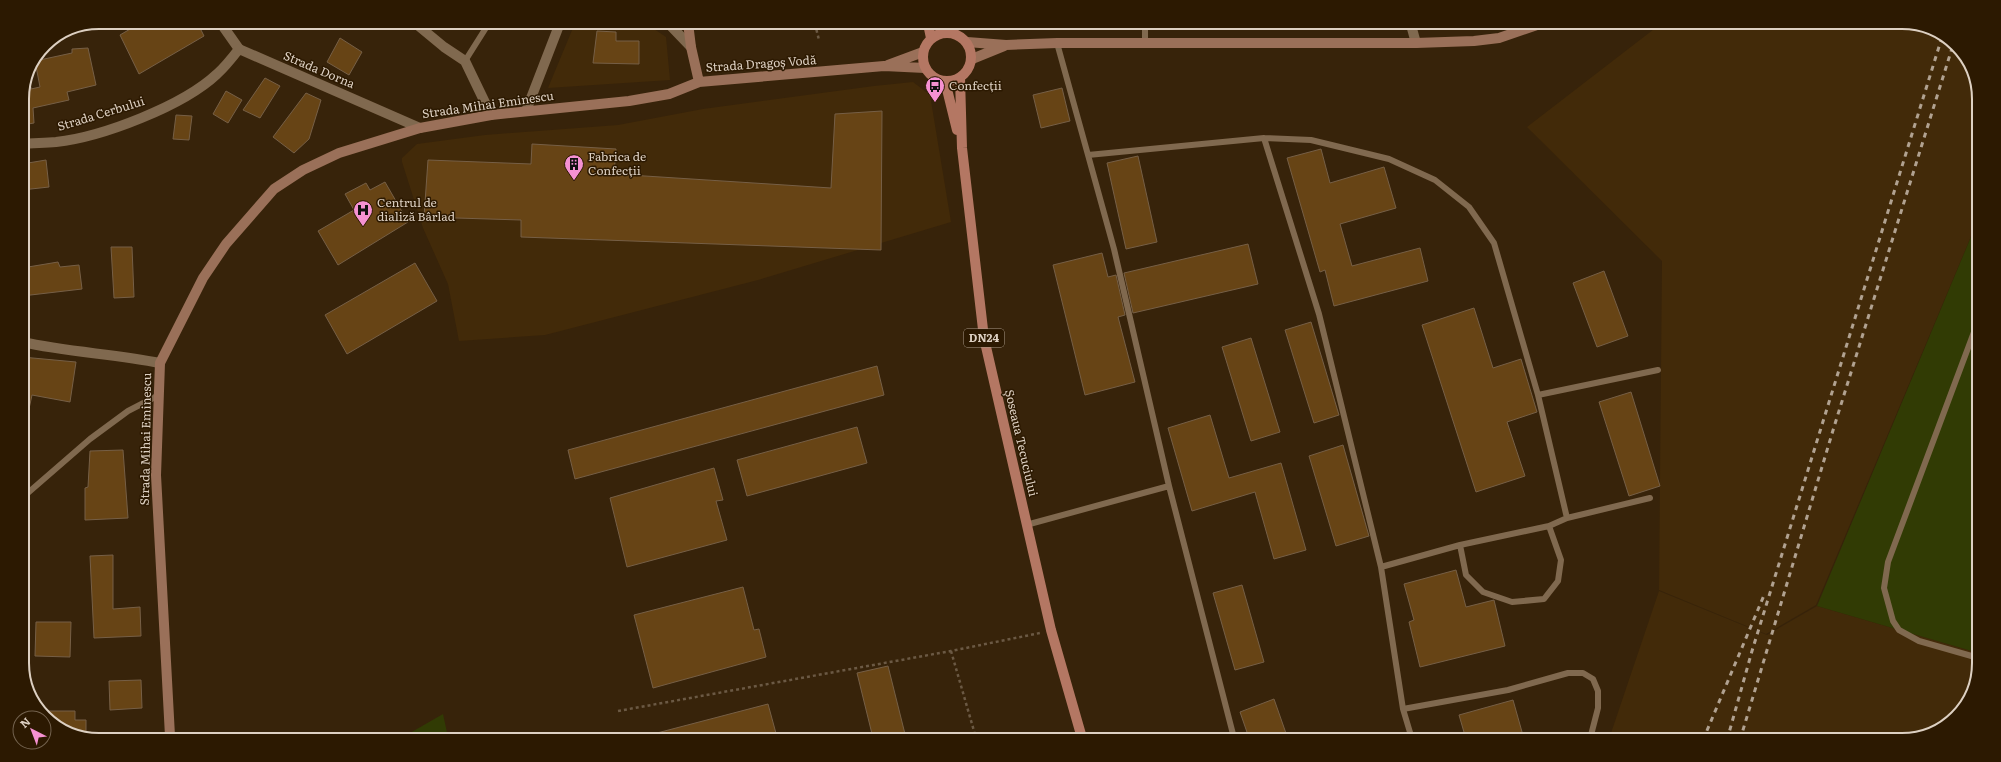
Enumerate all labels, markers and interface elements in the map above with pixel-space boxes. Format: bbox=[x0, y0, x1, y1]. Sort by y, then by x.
street label: Strada Dorna bbox=[281, 46, 358, 92]
street label: Strada Dragoș Vodă bbox=[705, 50, 817, 76]
bus stop icon: Confecții bbox=[924, 75, 946, 103]
place label: Confecții bbox=[949, 76, 1002, 94]
street label: Strada Mihai Eminescu bbox=[421, 86, 555, 122]
street label: Strada Cerbului bbox=[55, 91, 146, 135]
place label: Fabrica de Confecții bbox=[588, 147, 646, 179]
building icon: Fabrica de Confecții bbox=[563, 153, 585, 181]
place label: Centrul de dializă Bârlad bbox=[377, 193, 456, 225]
hospital icon: Centrul de dializă Bârlad bbox=[352, 199, 374, 227]
road number: DN24 bbox=[964, 329, 1004, 347]
street label: Strada Mihai Eminescu bbox=[135, 372, 155, 506]
street label: Șoseaua Tecuciului bbox=[1001, 388, 1043, 498]
north arrow bbox=[12, 710, 52, 750]
text: N bbox=[16, 713, 33, 731]

